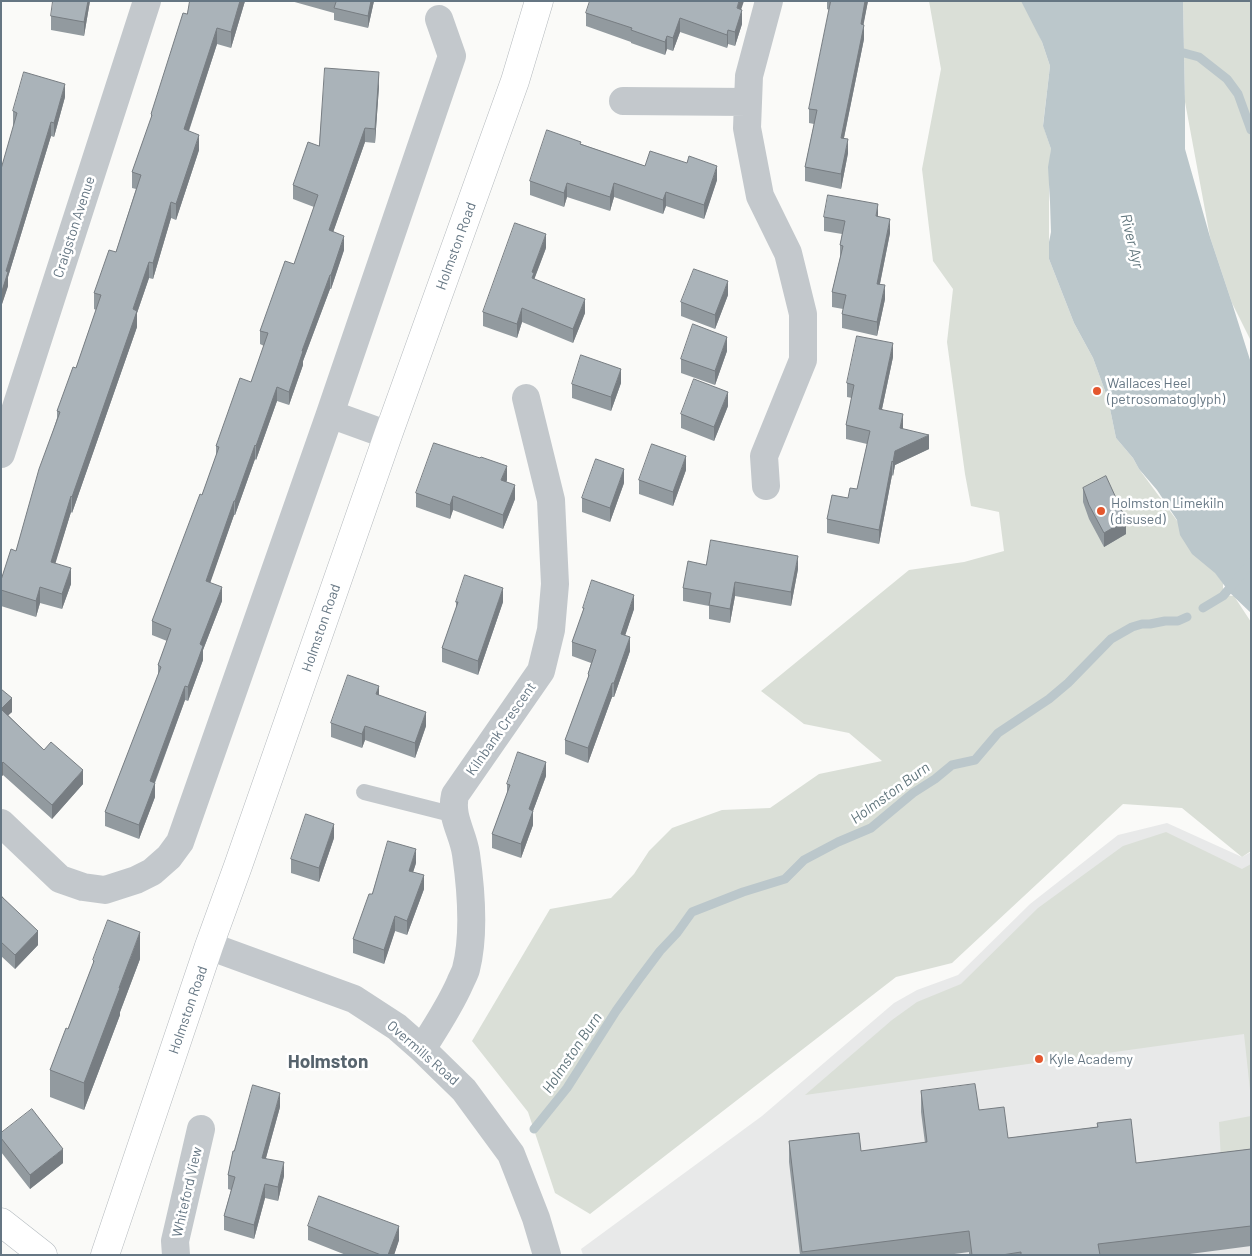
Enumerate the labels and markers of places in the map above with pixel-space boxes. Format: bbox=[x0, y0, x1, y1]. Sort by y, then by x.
place label: Wallaces Heel (petrosomatoglyph) bbox=[1107, 375, 1225, 408]
marker: Wallaces Heel (petrosomatoglyph) bbox=[1091, 385, 1103, 397]
place label: Holmston Limekiln (disused) bbox=[1111, 495, 1224, 528]
marker: Holmston Limekiln (disused) bbox=[1095, 505, 1107, 517]
place label: Kyle Academy bbox=[1049, 1051, 1133, 1067]
marker: Kyle Academy bbox=[1033, 1053, 1045, 1065]

